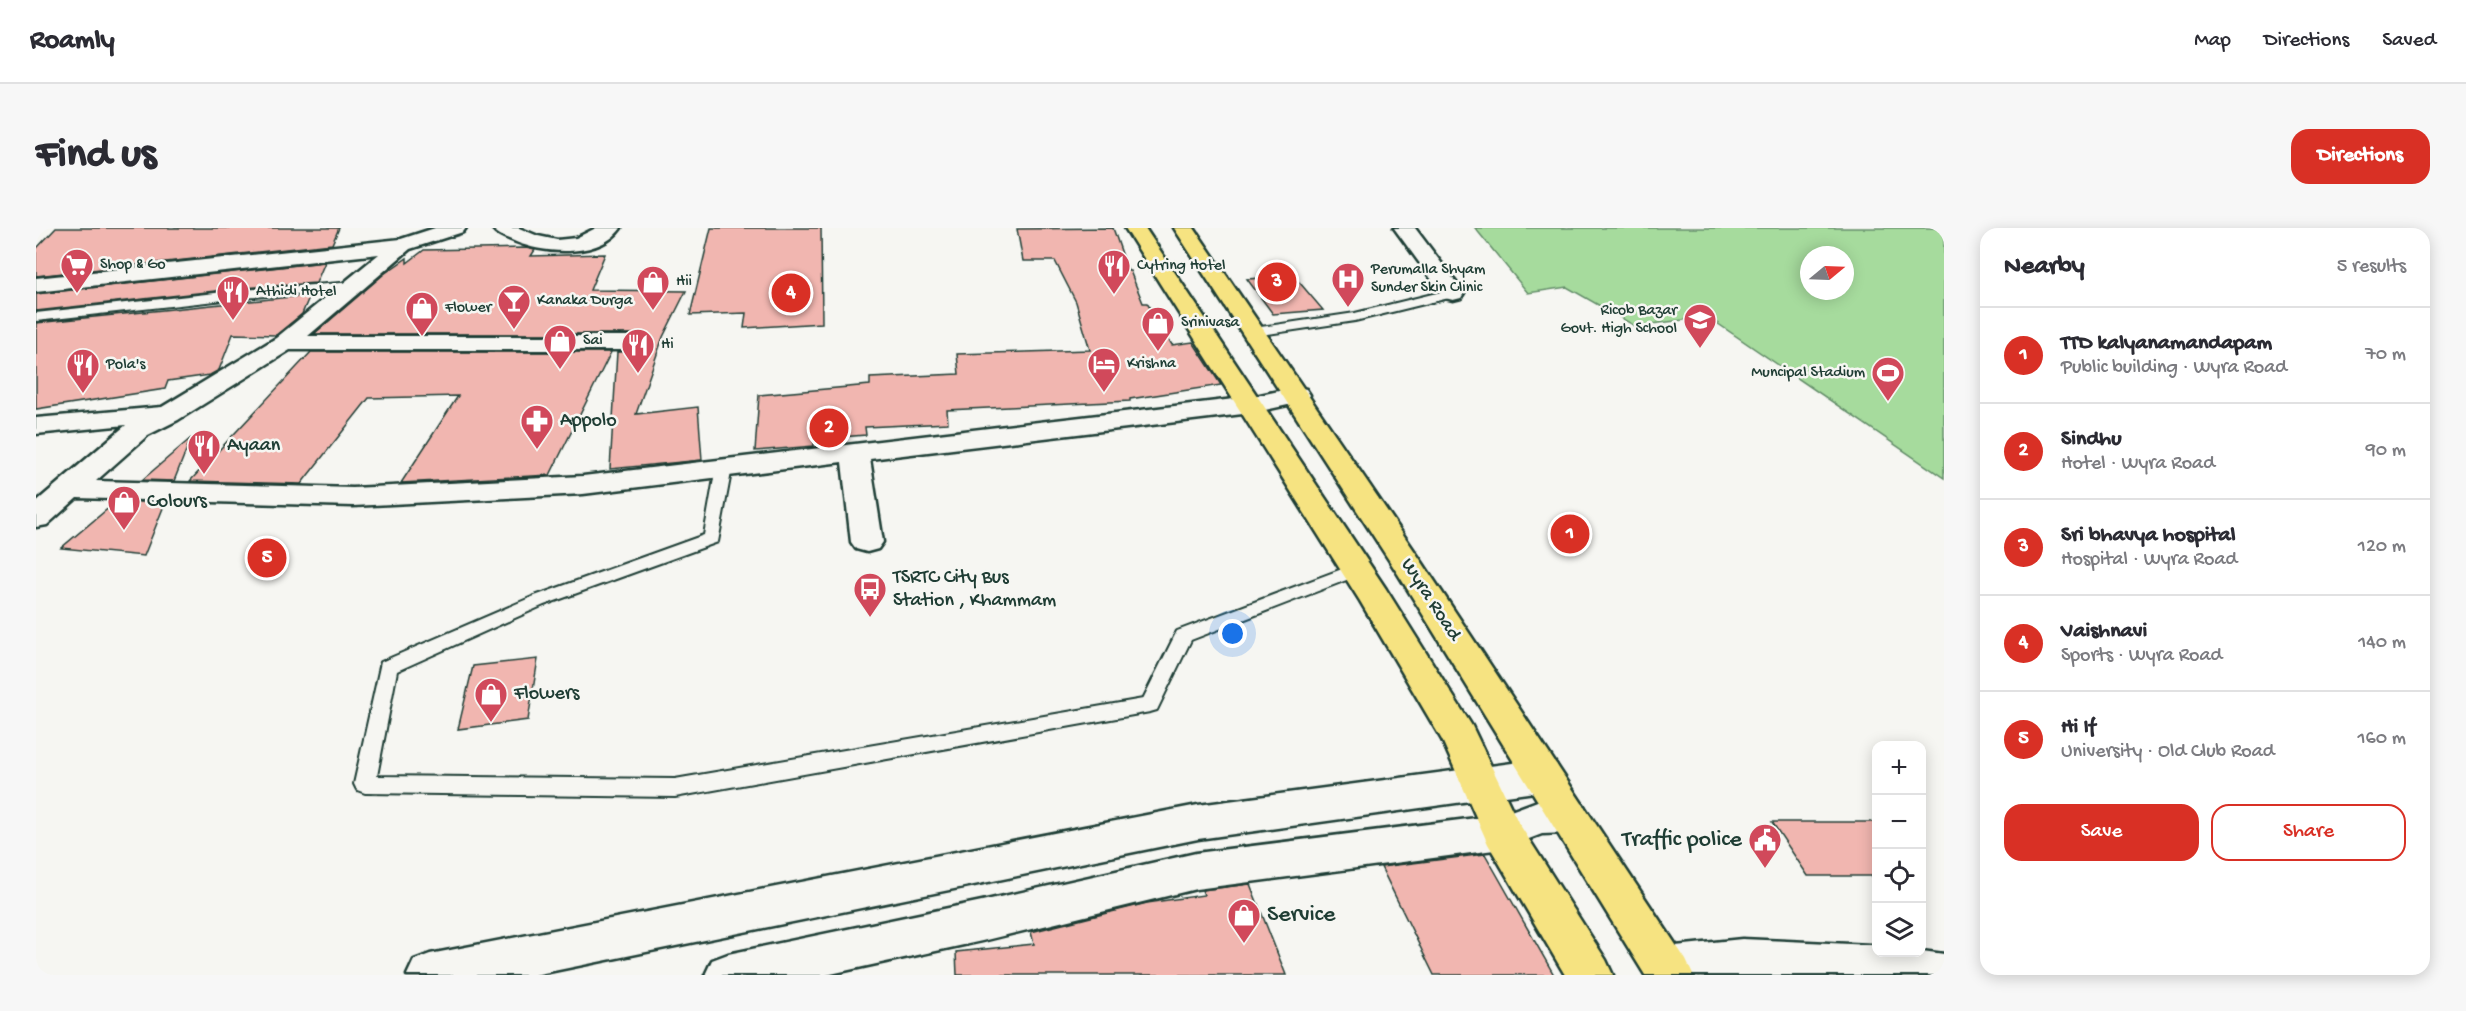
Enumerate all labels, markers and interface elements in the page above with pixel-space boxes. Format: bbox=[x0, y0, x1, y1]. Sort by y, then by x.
text: Roamly bbox=[30, 25, 115, 58]
text: Map bbox=[2194, 29, 2231, 54]
text: Directions bbox=[2264, 29, 2349, 54]
text: Saved bbox=[2382, 29, 2436, 54]
button: Directions bbox=[2291, 129, 2430, 184]
text: Find us bbox=[36, 132, 156, 181]
north arrow bbox=[1800, 246, 1854, 300]
supermarket icon: Shop & Go bbox=[59, 247, 95, 294]
restaurant icon: Cytring Hotel bbox=[1096, 248, 1132, 295]
text: Nearby bbox=[2004, 252, 2085, 283]
place label: Shop & Go bbox=[100, 256, 166, 275]
text: 5 results bbox=[2337, 256, 2406, 279]
place label: Cytring Hotel bbox=[1137, 257, 1225, 276]
pin: 3 bbox=[1258, 260, 1296, 304]
hospital icon: Perumalla Shyam Sunder Skin Clinic bbox=[1330, 261, 1366, 308]
place label: Perumalla Shyam Sunder Skin Clinic bbox=[1370, 261, 1486, 298]
shop icon: Hii bbox=[635, 264, 671, 311]
pin: 4 bbox=[772, 270, 810, 316]
place label: Hii bbox=[676, 273, 692, 292]
restaurant icon: Athidi Hotel bbox=[215, 274, 251, 321]
place label: Athidi Hotel bbox=[256, 283, 336, 302]
bar icon: Kanaka Durga bbox=[496, 283, 532, 330]
shop icon: Flower bbox=[404, 290, 440, 337]
place label: Kanaka Durga bbox=[537, 292, 634, 311]
place label: Flower bbox=[444, 299, 493, 318]
place label: Ricob Bazar Govt. High School bbox=[1561, 302, 1678, 339]
school or university icon: Ricob Bazar Govt. High School bbox=[1682, 302, 1718, 349]
shop icon: Srinivasa bbox=[1140, 305, 1176, 352]
place label: Srinivasa bbox=[1181, 314, 1240, 333]
shop icon: Sai bbox=[542, 323, 578, 370]
restaurant icon: Hi bbox=[620, 327, 656, 374]
text: TTD kalyanamandapam bbox=[2061, 331, 2272, 357]
place label: Sai bbox=[583, 332, 603, 351]
place label: Hi bbox=[661, 336, 674, 355]
text: 1 bbox=[2019, 344, 2028, 367]
text: 70 m bbox=[2365, 344, 2406, 367]
hotel icon: Krishna bbox=[1086, 346, 1122, 393]
restaurant icon: Pola's bbox=[65, 347, 101, 394]
place label: Krishna bbox=[1127, 355, 1177, 374]
sports icon: Muncipal Stadium bbox=[1870, 355, 1906, 402]
place label: Pola's bbox=[105, 356, 147, 375]
text: Public building · Wyra Road bbox=[2061, 357, 2287, 380]
place label: Muncipal Stadium bbox=[1751, 364, 1866, 383]
pharmacy icon: Appolo bbox=[519, 403, 555, 450]
pin: 2 bbox=[810, 406, 848, 450]
place label: Appolo bbox=[560, 410, 617, 433]
text: Sindhu bbox=[2061, 427, 2121, 453]
restaurant icon: Ayaan bbox=[186, 428, 222, 475]
place label: Ayaan bbox=[227, 435, 281, 458]
text: 2 bbox=[2019, 440, 2028, 463]
text: 90 m bbox=[2366, 440, 2406, 463]
text: Hotel · Wyra Road bbox=[2061, 453, 2215, 476]
shop icon: Colours bbox=[106, 484, 142, 531]
place label: Colours bbox=[147, 491, 207, 514]
pin: 1 bbox=[1550, 512, 1589, 556]
text: Sri bhavya hospital bbox=[2061, 523, 2236, 549]
pin: 5 bbox=[248, 536, 286, 580]
text: 3 bbox=[2018, 536, 2029, 559]
text: 120 m bbox=[2358, 536, 2406, 559]
text: Hospital · Wyra Road bbox=[2061, 549, 2237, 572]
street label: Wyra Road bbox=[1395, 555, 1466, 647]
place label: TSRTC City Bus Station , Khammam bbox=[892, 567, 1056, 613]
bus stop icon: TSRTC City Bus Station , Khammam bbox=[852, 571, 888, 618]
your location bbox=[1218, 619, 1247, 648]
text: Vaishnavi bbox=[2061, 619, 2147, 645]
text: 4 bbox=[2019, 632, 2028, 655]
text: 140 m bbox=[2358, 632, 2406, 655]
text: Sports · Wyra Road bbox=[2061, 645, 2222, 668]
shop icon: Flowers bbox=[473, 676, 509, 723]
place label: Flowers bbox=[513, 683, 580, 706]
text: Hi If bbox=[2061, 715, 2096, 741]
text: 5 bbox=[2018, 728, 2029, 751]
text: 160 m bbox=[2357, 728, 2406, 751]
map controls bbox=[1872, 741, 1926, 957]
button: + bbox=[1872, 741, 1926, 795]
text: University · Old Club Road bbox=[2061, 741, 2275, 764]
button: − bbox=[1872, 795, 1926, 849]
button: Save bbox=[2004, 804, 2199, 861]
button: Share bbox=[2211, 804, 2406, 861]
public building icon: Traffic police bbox=[1747, 822, 1783, 869]
place label: Traffic police bbox=[1620, 826, 1743, 855]
button: locate bbox=[1872, 849, 1926, 903]
shop icon: Service bbox=[1226, 897, 1262, 944]
place label: Service bbox=[1267, 901, 1336, 930]
button: layers bbox=[1872, 903, 1926, 957]

